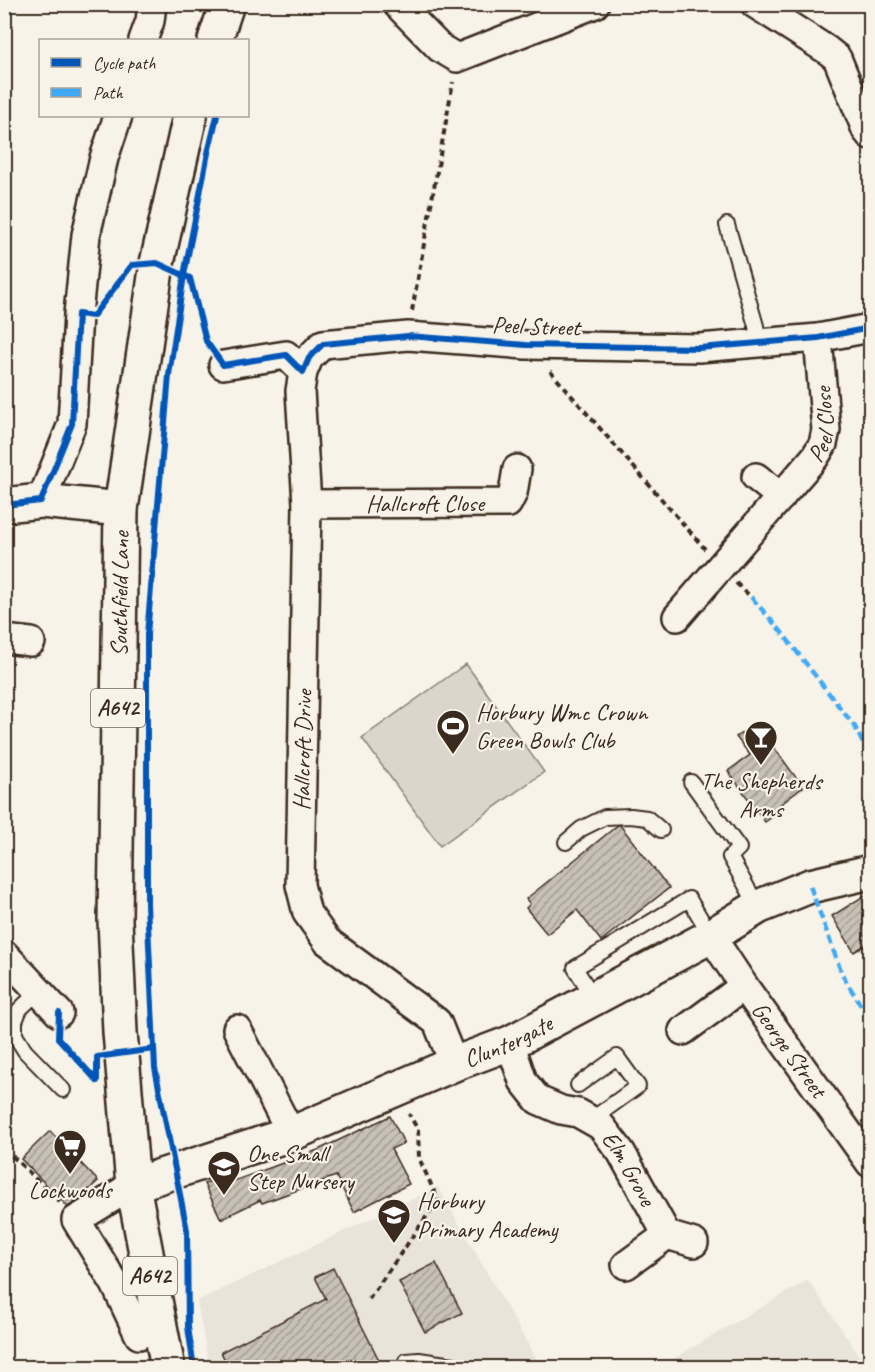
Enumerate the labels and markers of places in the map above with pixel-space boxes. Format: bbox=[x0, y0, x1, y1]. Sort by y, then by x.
place label: Horbury Wmc Crown Green Bowls Club bbox=[476, 697, 648, 755]
sports icon: Horbury Wmc Crown Green Bowls Club bbox=[435, 708, 471, 755]
bar icon: The Shepherds Arms bbox=[743, 719, 779, 766]
place label: The Shepherds Arms bbox=[701, 766, 824, 824]
supermarket icon: Lockwoods bbox=[52, 1128, 88, 1175]
place label: One Small Step Nursery bbox=[247, 1138, 355, 1196]
school or university icon: One Small Step Nursery bbox=[206, 1149, 242, 1196]
place label: Lockwoods bbox=[29, 1175, 113, 1205]
place label: Horbury Primary Academy bbox=[417, 1186, 559, 1244]
school or university icon: Horbury Primary Academy bbox=[376, 1197, 412, 1244]

